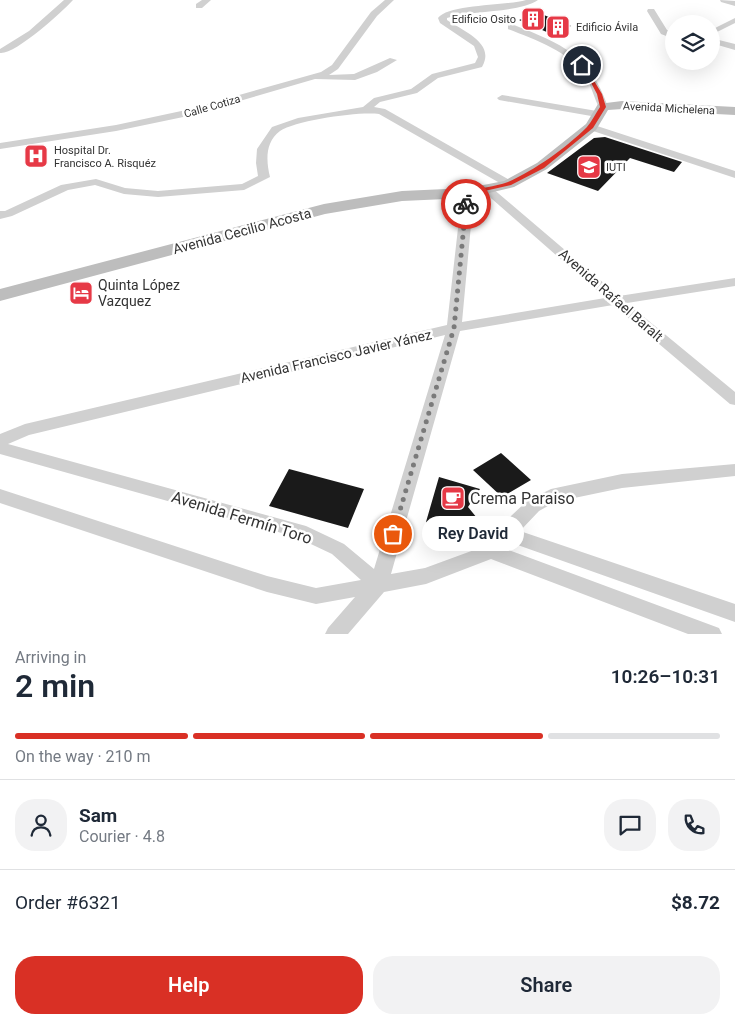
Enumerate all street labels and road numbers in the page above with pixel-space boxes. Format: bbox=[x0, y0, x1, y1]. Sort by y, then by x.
street label: Calle Cotiza bbox=[182, 92, 242, 121]
street label: Avenida Michelena bbox=[623, 100, 715, 117]
street label: Avenida Cecilio Acosta bbox=[171, 205, 313, 257]
street label: Avenida Rafael Baralt bbox=[556, 246, 667, 345]
street label: Avenida Francisco Javier Yánez bbox=[239, 326, 433, 386]
street label: Avenida Fermín Toro bbox=[169, 487, 314, 548]

